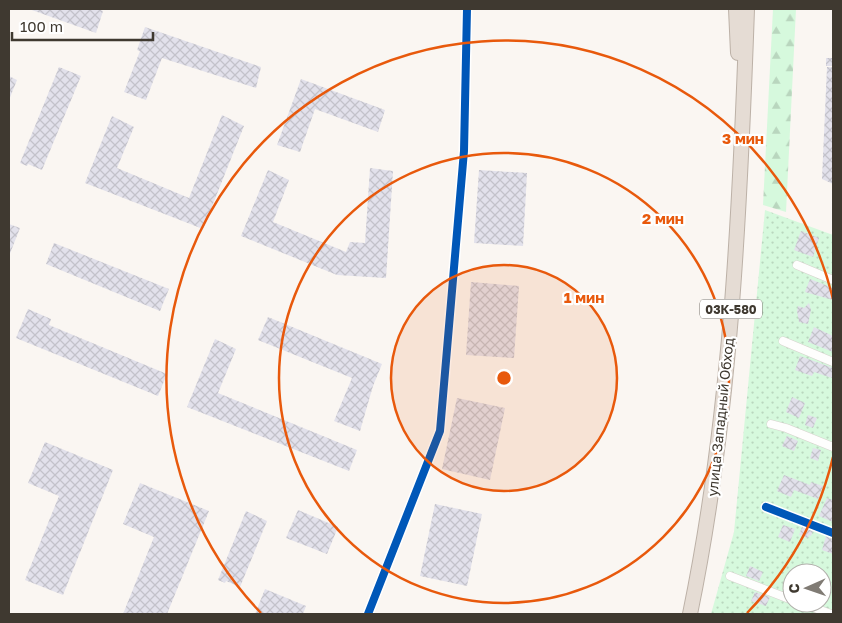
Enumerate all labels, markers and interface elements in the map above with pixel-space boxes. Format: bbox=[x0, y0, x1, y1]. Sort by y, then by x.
scale bar bbox=[12, 10, 154, 42]
text: 100 m bbox=[20, 17, 63, 35]
text: 3 мин bbox=[722, 129, 764, 147]
text: 2 мин bbox=[642, 209, 684, 227]
text: 1 мин bbox=[564, 288, 604, 306]
road number: 03К-580 bbox=[700, 300, 762, 318]
street label: улица Западный Обход bbox=[703, 336, 737, 497]
centre of rings bbox=[495, 369, 513, 387]
north arrow bbox=[782, 563, 832, 613]
text: С bbox=[785, 583, 802, 594]

